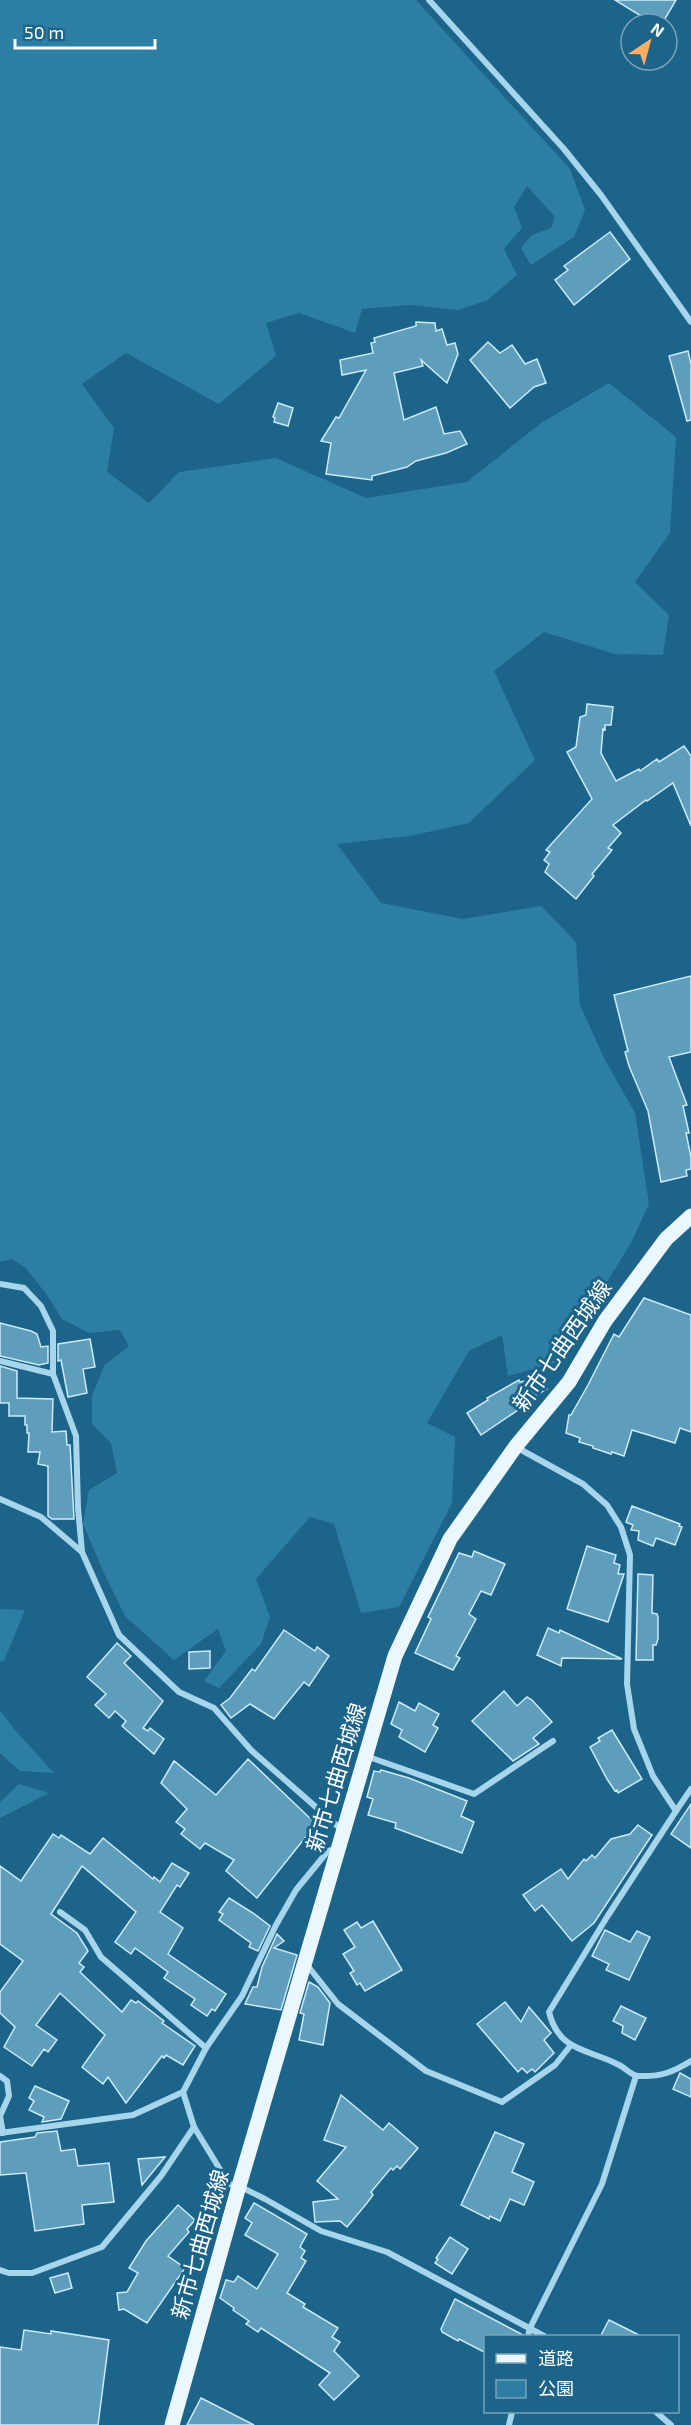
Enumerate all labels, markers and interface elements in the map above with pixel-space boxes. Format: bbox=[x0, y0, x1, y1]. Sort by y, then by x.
scale bar bbox=[15, 12, 154, 50]
north arrow bbox=[619, 12, 679, 72]
text: N bbox=[648, 18, 668, 41]
text: 50 m bbox=[24, 21, 64, 43]
street label: 新市七曲西城線 bbox=[506, 1274, 616, 1416]
street label: 新市七曲西城線 bbox=[300, 1700, 370, 1854]
street label: 新市七曲西城線 bbox=[165, 2166, 233, 2322]
legend bbox=[484, 2335, 679, 2413]
text: 道路 bbox=[538, 2347, 574, 2369]
text: 公園 bbox=[538, 2377, 574, 2399]

